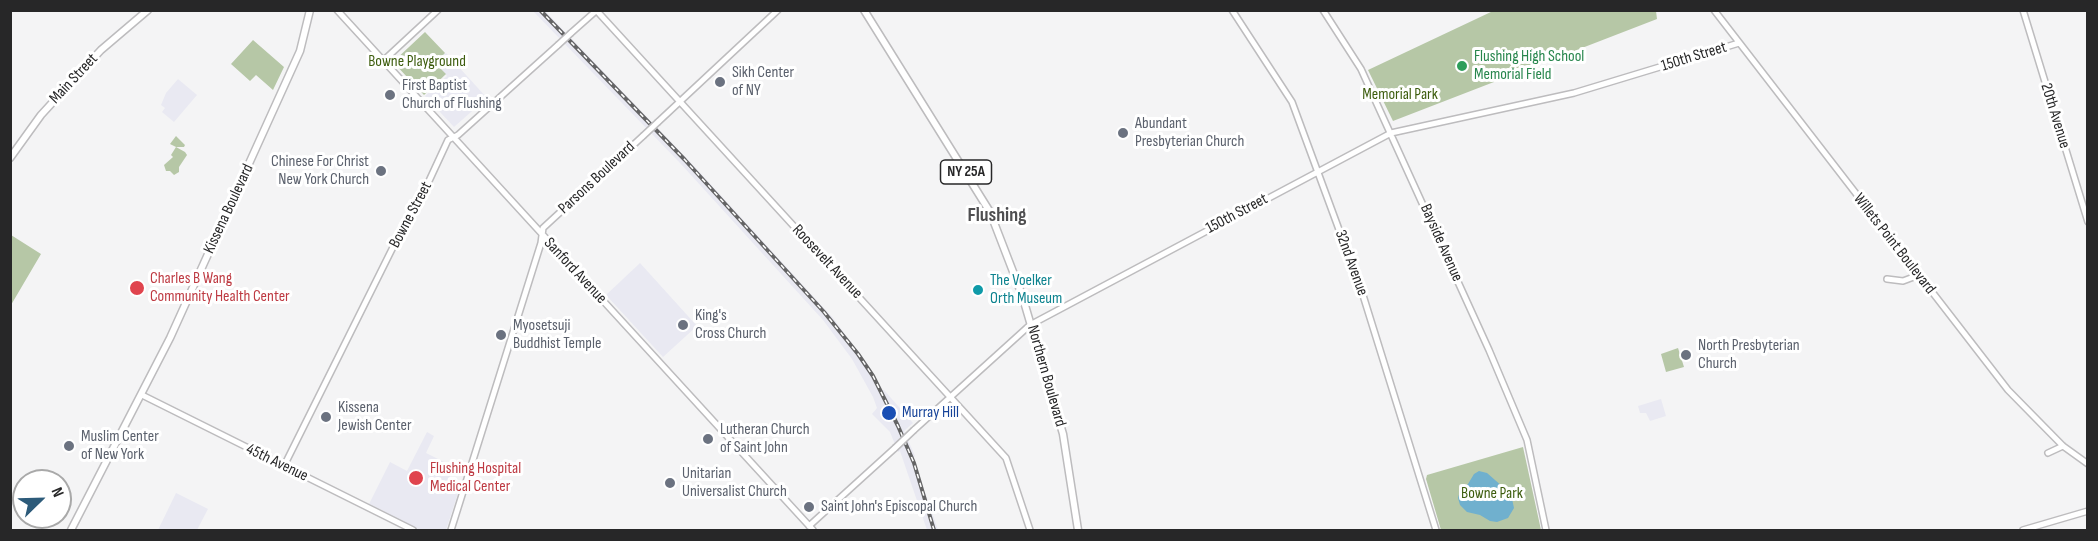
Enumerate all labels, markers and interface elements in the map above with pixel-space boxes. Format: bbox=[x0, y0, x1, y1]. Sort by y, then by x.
street label: 150th Street bbox=[1659, 38, 1729, 76]
place label: Flushing High School Memorial Field bbox=[1474, 47, 1584, 85]
street label: Main Street bbox=[46, 50, 102, 108]
park label: Bowne Playground bbox=[368, 52, 466, 72]
marker: Flushing High School Memorial Field bbox=[1455, 59, 1469, 73]
place label: Sikh Center of NY bbox=[732, 63, 794, 101]
marker: Sikh Center of NY bbox=[713, 75, 727, 89]
place label: First Baptist Church of Flushing bbox=[402, 76, 502, 114]
street label: 20th Avenue bbox=[2036, 81, 2074, 151]
park label: Memorial Park bbox=[1362, 85, 1438, 105]
marker: First Baptist Church of Flushing bbox=[383, 88, 397, 102]
place label: Abundant Presbyterian Church bbox=[1135, 114, 1244, 152]
marker: Abundant Presbyterian Church bbox=[1116, 126, 1130, 140]
street label: Parsons Boulevard bbox=[555, 138, 639, 218]
place label: Chinese For Christ New York Church bbox=[271, 152, 369, 190]
road number: NY 25A bbox=[940, 160, 992, 184]
street label: Kissena Boulevard bbox=[200, 161, 258, 257]
marker: Chinese For Christ New York Church bbox=[374, 164, 388, 178]
street label: Bowne Street bbox=[386, 179, 436, 251]
street label: 150th Street bbox=[1203, 190, 1271, 238]
street label: Willets Point Boulevard bbox=[1849, 190, 1939, 298]
street label: Bayside Avenue bbox=[1415, 201, 1467, 285]
district label: Flushing bbox=[968, 204, 1026, 228]
street label: Roosevelt Avenue bbox=[788, 221, 866, 303]
street label: 32nd Avenue bbox=[1330, 228, 1372, 298]
street label: Sanford Avenue bbox=[540, 234, 610, 308]
place label: Charles B Wang Community Health Center bbox=[150, 269, 290, 307]
place label: The Voelker Orth Museum bbox=[990, 271, 1062, 309]
marker: Charles B Wang Community Health Center bbox=[128, 279, 146, 297]
marker: The Voelker Orth Museum bbox=[971, 283, 985, 297]
place label: King's Cross Church bbox=[695, 306, 766, 344]
place label: Myosetsuji Buddhist Temple bbox=[513, 316, 601, 354]
marker: King's Cross Church bbox=[676, 318, 690, 332]
street label: Northern Boulevard bbox=[1022, 323, 1070, 429]
marker: Myosetsuji Buddhist Temple bbox=[494, 328, 508, 342]
place label: North Presbyterian Church bbox=[1698, 336, 1800, 374]
marker: North Presbyterian Church bbox=[1679, 348, 1693, 362]
place label: Kissena Jewish Center bbox=[338, 398, 412, 436]
place label: Murray Hill bbox=[902, 403, 959, 423]
marker: Murray Hill bbox=[880, 404, 898, 422]
marker: Kissena Jewish Center bbox=[319, 410, 333, 424]
place label: Lutheran Church of Saint John bbox=[720, 420, 810, 458]
place label: Muslim Center of New York bbox=[81, 427, 159, 465]
marker: Lutheran Church of Saint John bbox=[701, 432, 715, 446]
marker: Muslim Center of New York bbox=[62, 439, 76, 453]
street label: 45th Avenue bbox=[243, 440, 311, 486]
place label: Flushing Hospital Medical Center bbox=[430, 459, 521, 497]
place label: Unitarian Universalist Church bbox=[682, 464, 787, 502]
north arrow bbox=[12, 469, 72, 529]
marker: Flushing Hospital Medical Center bbox=[407, 469, 425, 487]
marker: Unitarian Universalist Church bbox=[663, 476, 677, 490]
park label: Bowne Park bbox=[1461, 484, 1523, 504]
text: N bbox=[47, 485, 68, 500]
place label: Saint John's Episcopal Church bbox=[821, 497, 977, 517]
marker: Saint John's Episcopal Church bbox=[802, 500, 816, 514]

